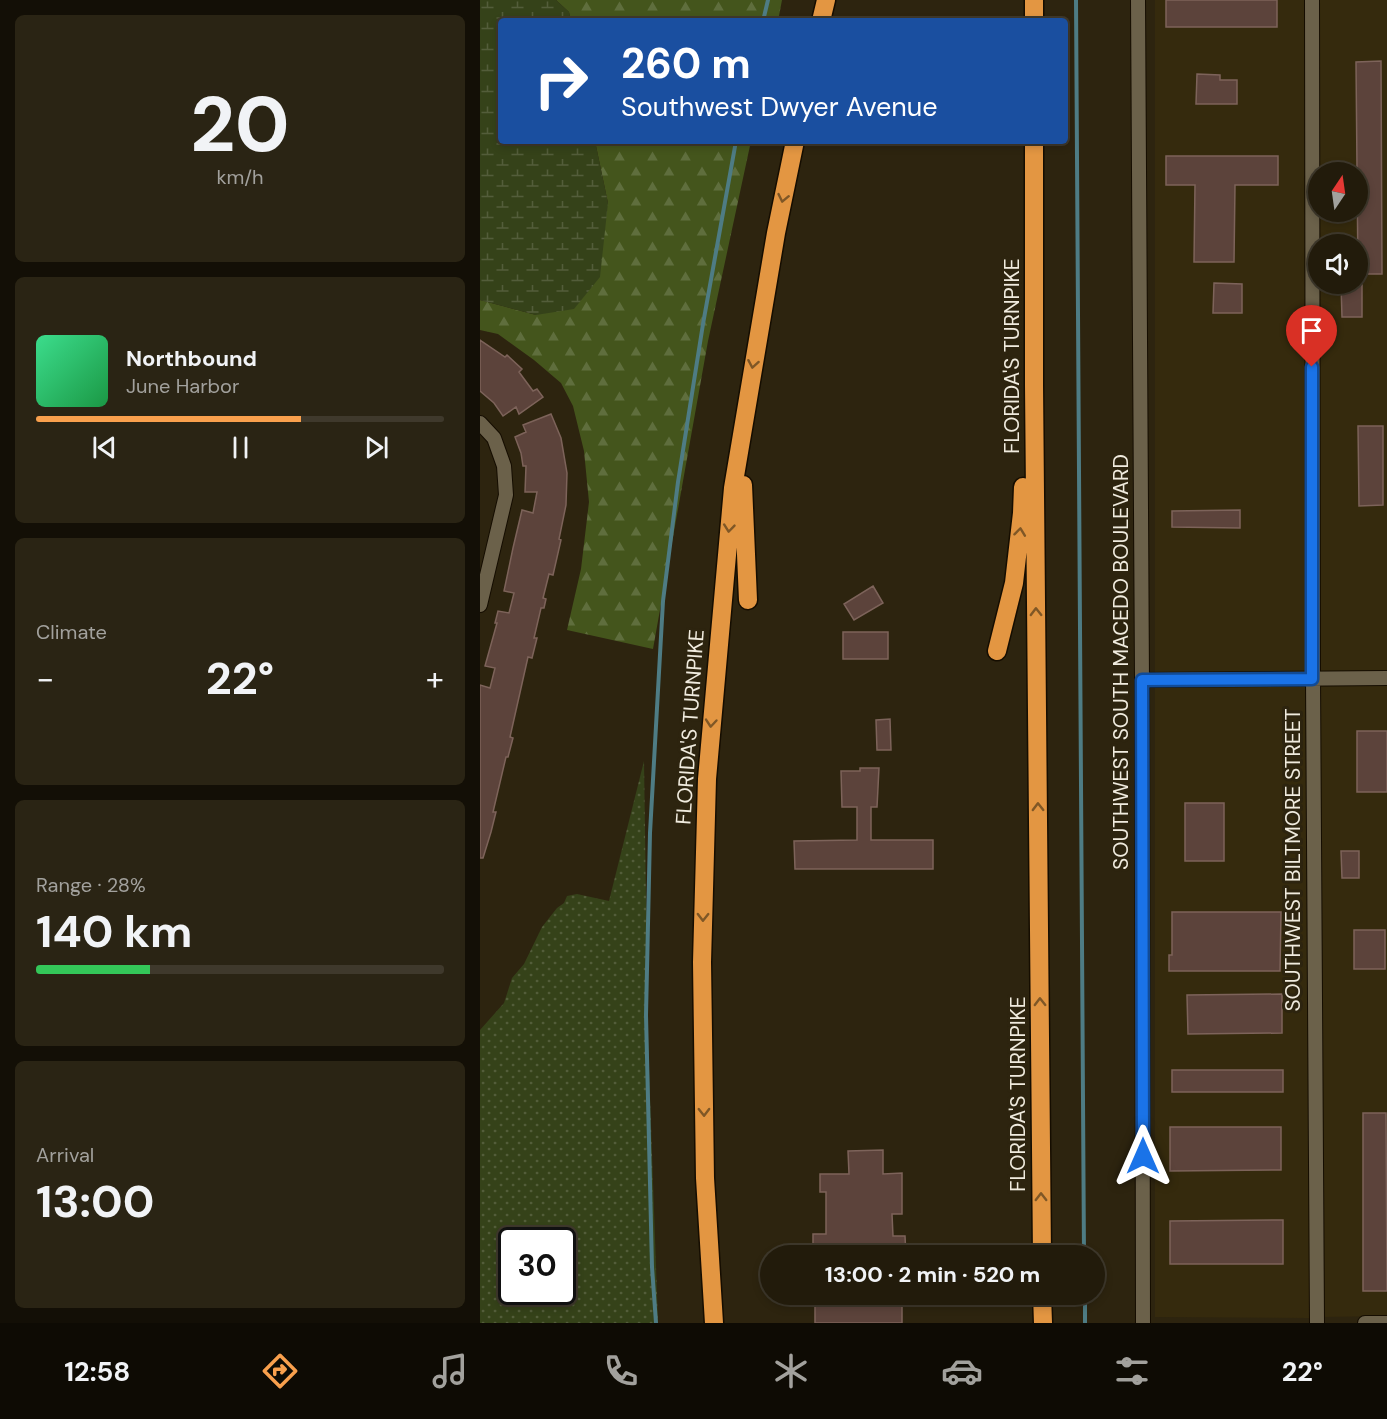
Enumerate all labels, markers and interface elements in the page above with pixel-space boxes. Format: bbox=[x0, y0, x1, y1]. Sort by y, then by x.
text: 260 m bbox=[621, 36, 751, 91]
icon: right bbox=[522, 42, 600, 120]
text: 20 bbox=[190, 74, 290, 175]
text: Southwest Dwyer Avenue bbox=[621, 89, 938, 124]
north arrow bbox=[1308, 162, 1368, 222]
map controls bbox=[1308, 162, 1368, 294]
text: km/h bbox=[216, 164, 264, 190]
one-way arrow bbox=[777, 193, 790, 203]
button: sound bbox=[1308, 234, 1368, 294]
street label: FLORIDA'S TURNPIKE bbox=[998, 258, 1026, 454]
pin bbox=[1286, 305, 1337, 367]
icon: arrive bbox=[1295, 314, 1328, 347]
text: Northbound bbox=[126, 344, 257, 373]
one-way arrow bbox=[747, 359, 760, 369]
text: June Harbor bbox=[126, 373, 239, 399]
icon: previous bbox=[88, 431, 121, 464]
icon: pause bbox=[224, 431, 257, 464]
icon: next bbox=[360, 431, 393, 464]
street label: SOUTHWEST SOUTH MACEDO BOULEVARD bbox=[1107, 454, 1135, 870]
one-way arrow bbox=[723, 524, 736, 533]
one-way arrow bbox=[1013, 527, 1026, 536]
one-way arrow bbox=[1030, 608, 1042, 617]
text: Climate bbox=[36, 619, 107, 645]
street label: FLORIDA'S TURNPIKE bbox=[669, 629, 711, 825]
text: 22° bbox=[206, 649, 274, 708]
text: − bbox=[36, 657, 54, 700]
text: + bbox=[426, 657, 444, 700]
street label: SOUTHWEST BILTMORE STREET bbox=[1279, 708, 1307, 1012]
one-way arrow bbox=[705, 718, 718, 727]
one-way arrow bbox=[1032, 803, 1044, 812]
text: Range · 28% bbox=[36, 872, 146, 898]
text: 140 km bbox=[36, 902, 192, 961]
one-way arrow bbox=[697, 913, 710, 922]
street label: FLORIDA'S TURNPIKE bbox=[1004, 996, 1032, 1192]
one-way arrow bbox=[1034, 998, 1046, 1007]
one-way arrow bbox=[698, 1108, 710, 1117]
position arrow bbox=[1111, 1124, 1175, 1188]
text: Arrival bbox=[36, 1142, 94, 1168]
text: 13:00 bbox=[36, 1172, 154, 1231]
one-way arrow bbox=[1035, 1193, 1048, 1202]
speed limit sign: 30 bbox=[498, 1227, 576, 1305]
text: 13:00 · 2 min · 520 m bbox=[825, 1260, 1040, 1289]
icon: directions bbox=[259, 1350, 301, 1392]
icon: music bbox=[429, 1350, 471, 1392]
icon: phone bbox=[600, 1350, 642, 1392]
icon: climate bbox=[770, 1350, 812, 1392]
icon: car bbox=[941, 1350, 983, 1392]
icon: filters bbox=[1111, 1350, 1153, 1392]
text: 12:58 bbox=[64, 1354, 130, 1389]
text: 22° bbox=[1282, 1354, 1323, 1389]

